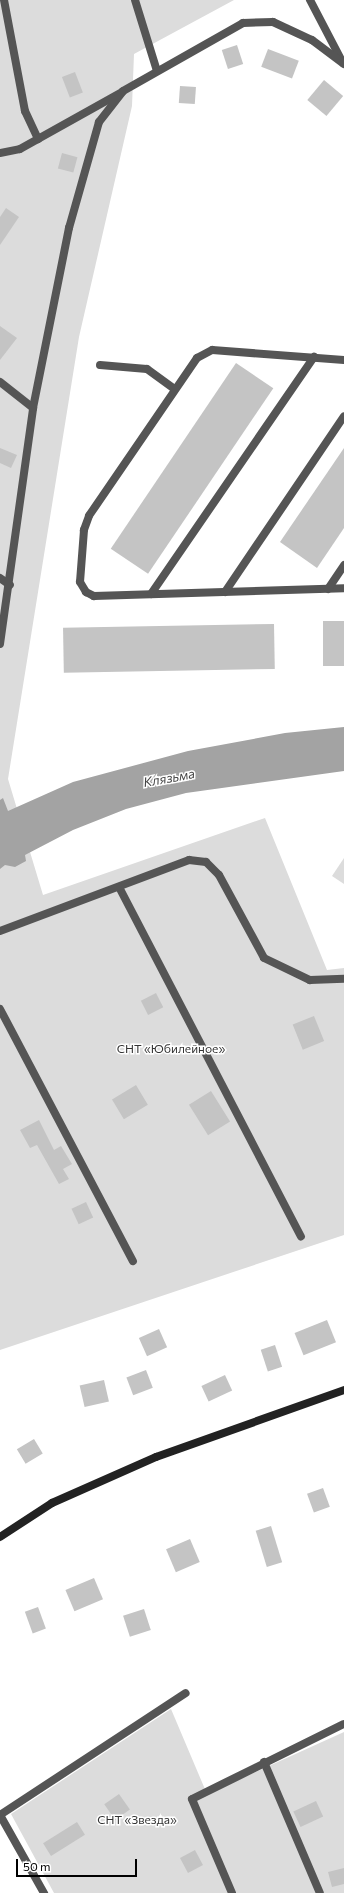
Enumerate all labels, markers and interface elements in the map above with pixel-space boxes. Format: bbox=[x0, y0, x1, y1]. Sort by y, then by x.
water label: Клязьма bbox=[142, 766, 196, 790]
park label: СНТ «Юбилейное» bbox=[117, 1042, 225, 1056]
park label: СНТ «Звезда» bbox=[97, 1813, 177, 1827]
scale bar bbox=[18, 1851, 139, 1877]
text: 50 m bbox=[23, 1859, 51, 1873]

